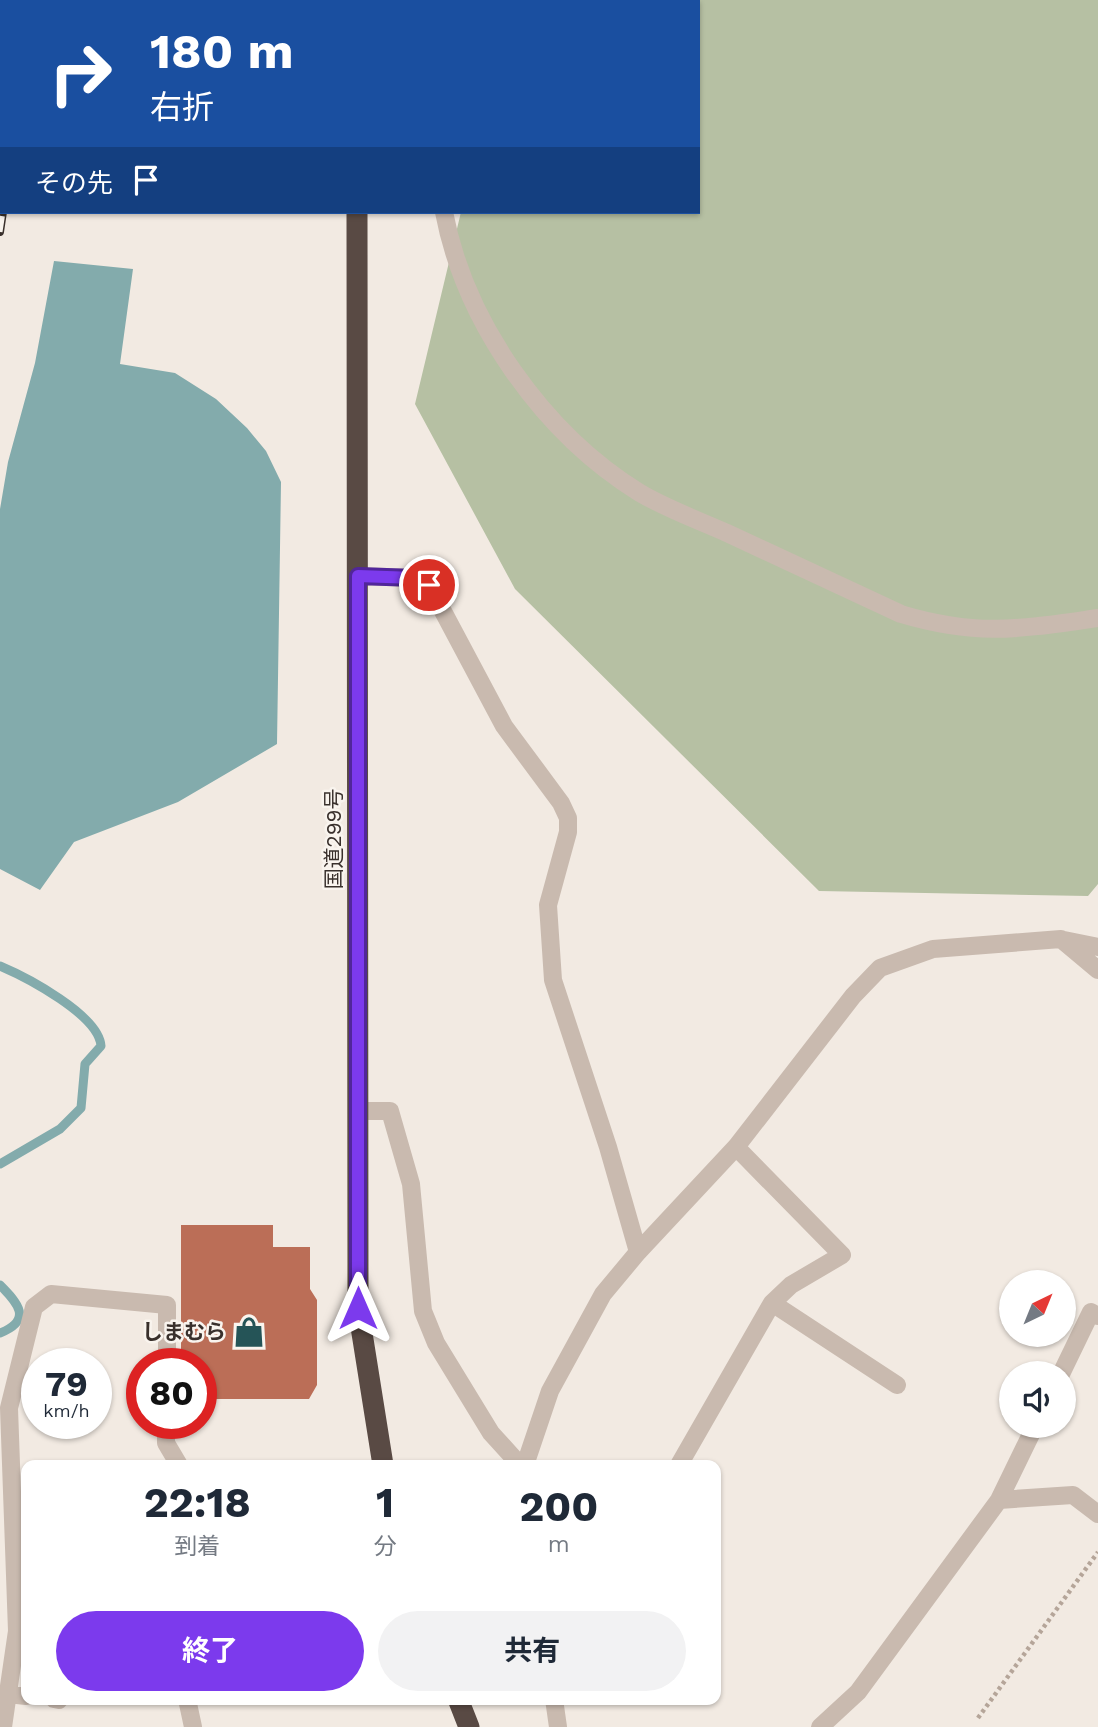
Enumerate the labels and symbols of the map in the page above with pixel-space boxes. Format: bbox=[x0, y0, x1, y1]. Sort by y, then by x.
pin bbox=[399, 555, 459, 615]
street label: 国道299号 bbox=[321, 788, 346, 890]
north arrow bbox=[999, 1270, 1076, 1348]
position arrow bbox=[321, 1271, 395, 1345]
shop icon: しまむら bbox=[232, 1315, 266, 1349]
place label: しまむら bbox=[142, 1319, 226, 1344]
speed limit sign: 80 bbox=[126, 1348, 217, 1439]

